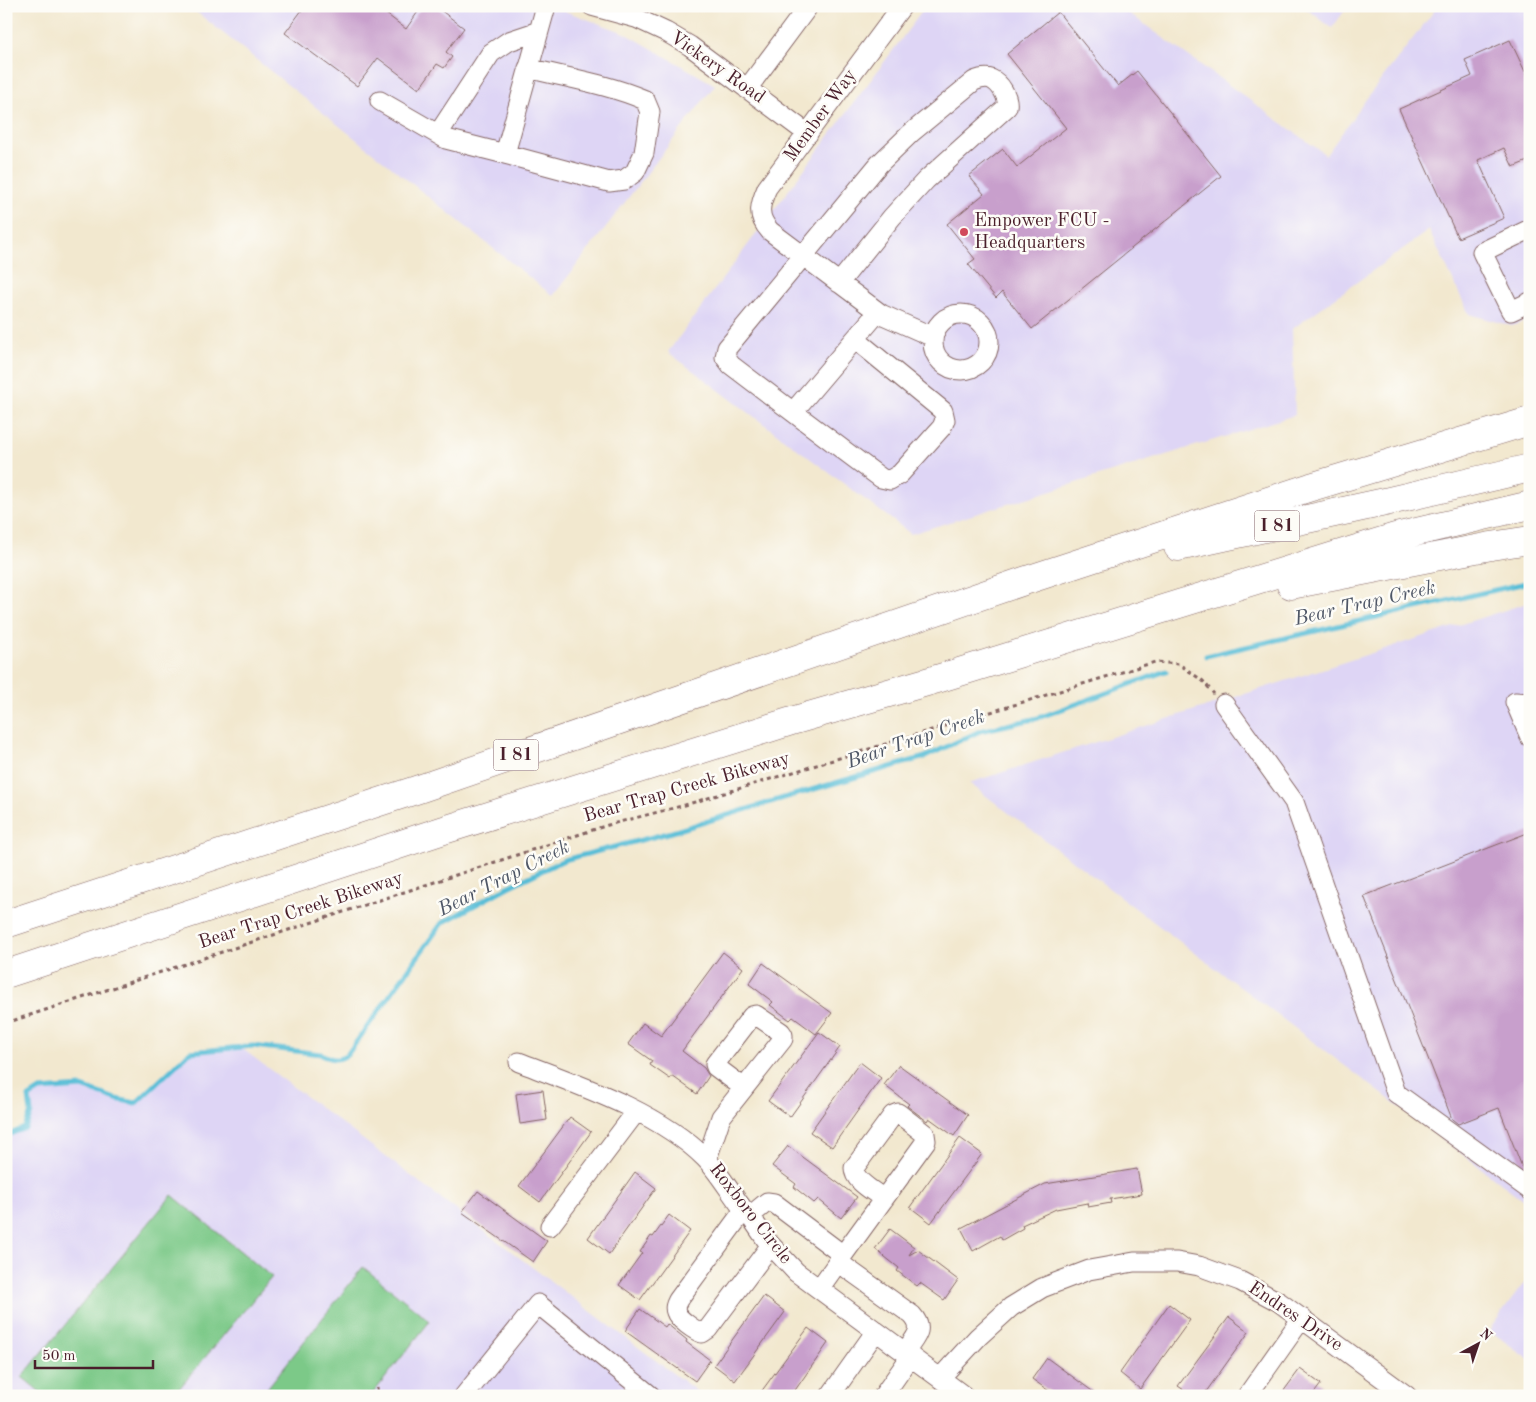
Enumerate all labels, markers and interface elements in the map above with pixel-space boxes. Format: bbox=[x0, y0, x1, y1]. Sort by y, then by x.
street label: Vickery Road bbox=[666, 28, 768, 108]
street label: Member Way bbox=[781, 66, 861, 166]
place label: Empower FCU - Headquarters bbox=[974, 212, 1110, 253]
marker: Empower FCU - Headquarters bbox=[958, 226, 970, 238]
road number: I 81 bbox=[1254, 511, 1300, 542]
water label: Bear Trap Creek bbox=[1291, 578, 1438, 630]
water label: Bear Trap Creek bbox=[843, 707, 988, 773]
road number: I 81 bbox=[494, 740, 538, 770]
street label: Bear Trap Creek Bikeway bbox=[582, 749, 792, 827]
water label: Bear Trap Creek bbox=[434, 837, 573, 921]
street label: Bear Trap Creek Bikeway bbox=[196, 869, 406, 953]
street label: Roxboro Circle bbox=[705, 1160, 795, 1268]
street label: Endres Drive bbox=[1244, 1279, 1346, 1355]
north arrow bbox=[1454, 1320, 1504, 1370]
text: N bbox=[1477, 1326, 1495, 1344]
scale bar bbox=[35, 1337, 152, 1369]
text: 50 m bbox=[42, 1349, 76, 1364]

